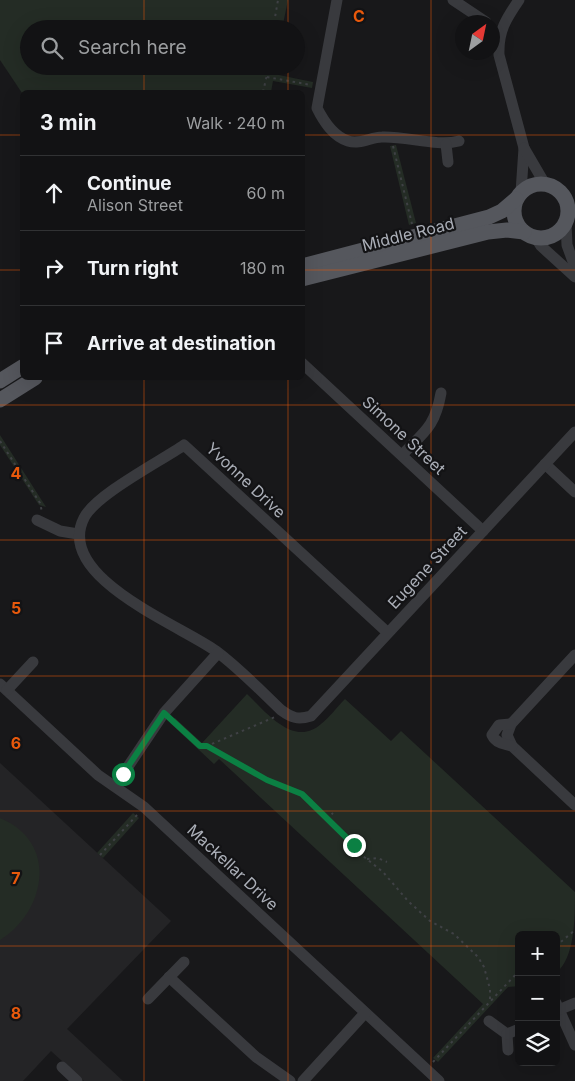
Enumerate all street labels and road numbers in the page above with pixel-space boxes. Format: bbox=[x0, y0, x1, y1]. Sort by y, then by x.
street label: Middle Road bbox=[360, 213, 456, 255]
street label: Simone Street bbox=[358, 391, 450, 479]
street label: Yvonne Drive bbox=[202, 438, 290, 522]
street label: Eugene Street bbox=[383, 521, 471, 613]
street label: Mackellar Drive bbox=[183, 820, 283, 914]

